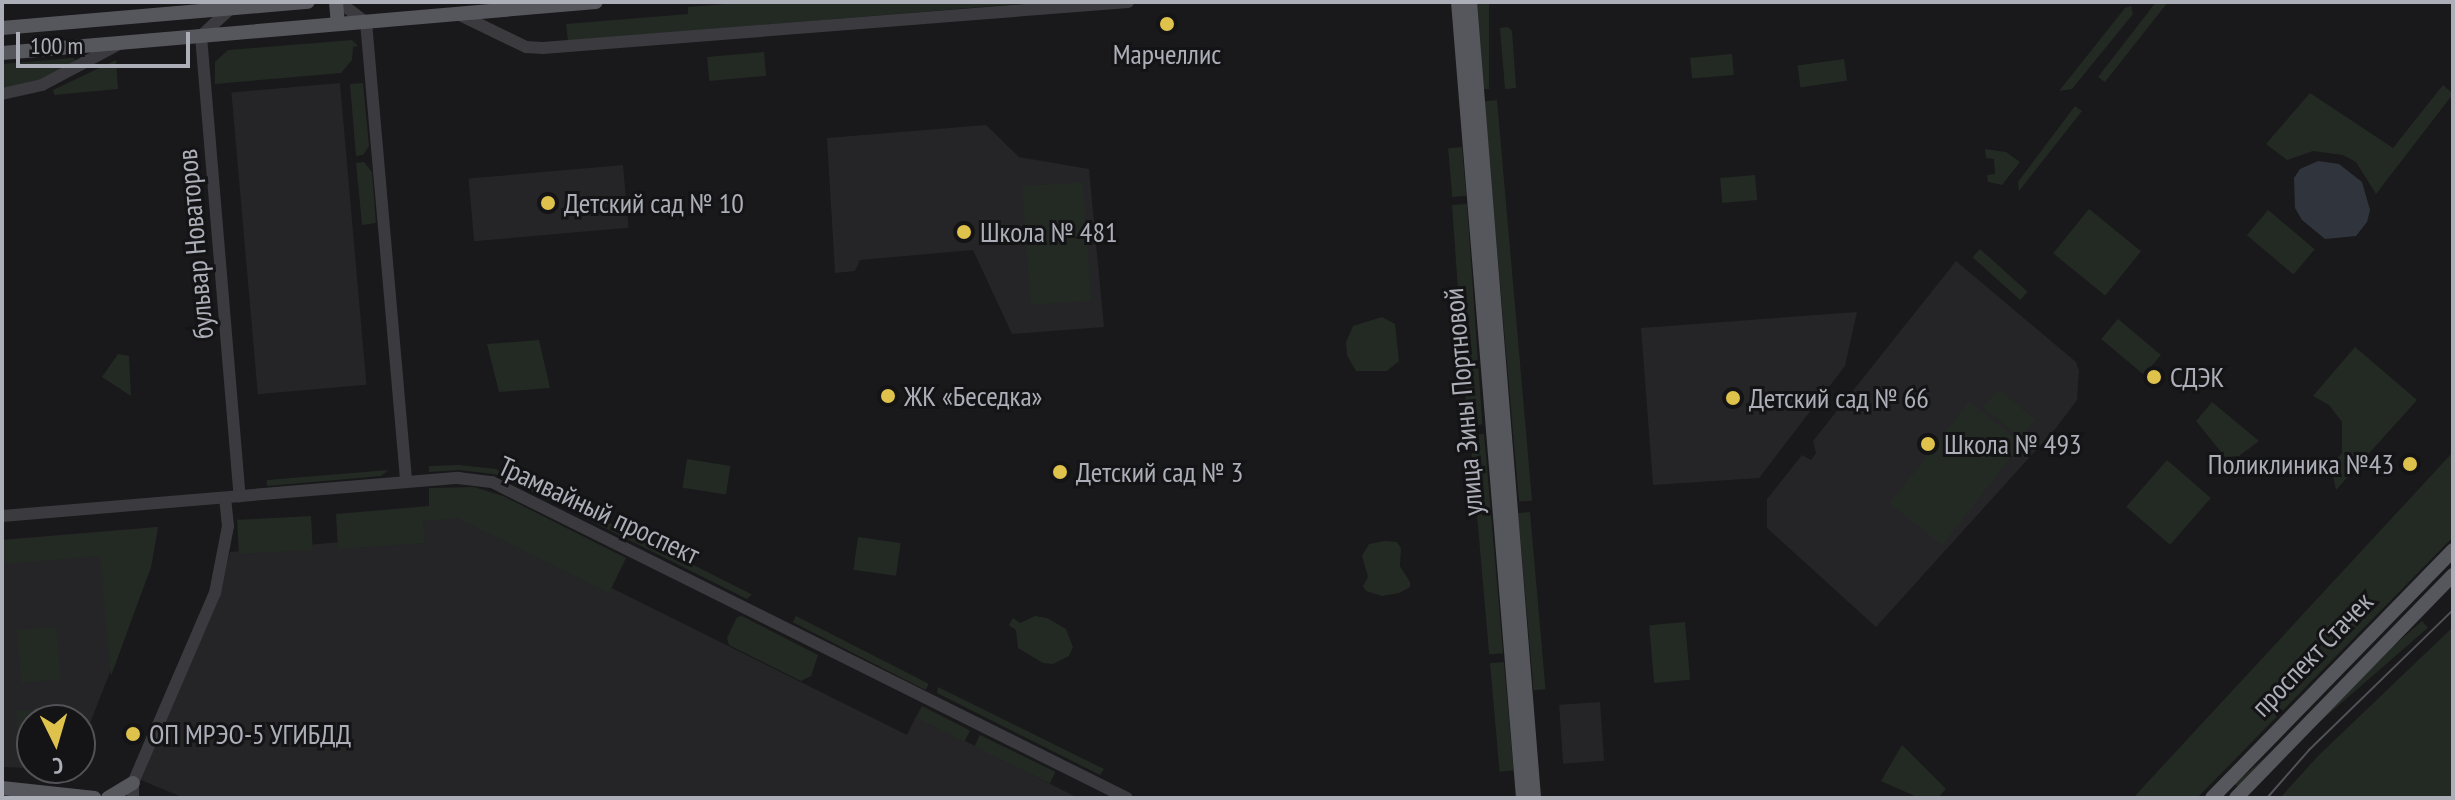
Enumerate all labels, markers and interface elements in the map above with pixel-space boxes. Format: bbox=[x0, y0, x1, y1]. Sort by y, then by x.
marker: Марчеллис bbox=[1158, 15, 1176, 33]
scale bar bbox=[20, 16, 194, 66]
text: 100 m bbox=[30, 30, 83, 61]
place label: Марчеллис bbox=[1113, 37, 1221, 71]
street label: бульвар Новаторов bbox=[170, 148, 220, 340]
place label: Детский сад № 10 bbox=[564, 186, 744, 220]
marker: Детский сад № 10 bbox=[539, 194, 557, 212]
place label: Школа № 481 bbox=[980, 215, 1118, 249]
marker: Школа № 481 bbox=[955, 223, 973, 241]
street label: улица Зины Портновой bbox=[1436, 287, 1490, 517]
place label: СДЭК bbox=[2170, 360, 2224, 394]
marker: СДЭК bbox=[2145, 368, 2163, 386]
place label: ЖК «Беседка» bbox=[904, 379, 1042, 413]
place label: Детский сад № 66 bbox=[1749, 381, 1929, 415]
marker: ЖК «Беседка» bbox=[879, 387, 897, 405]
marker: Детский сад № 66 bbox=[1724, 389, 1742, 407]
place label: Школа № 493 bbox=[1944, 427, 2082, 461]
marker: Школа № 493 bbox=[1919, 435, 1937, 453]
place label: Поликлиника №43 bbox=[2208, 447, 2394, 481]
street label: Трамвайный проспект bbox=[493, 449, 705, 571]
place label: Детский сад № 3 bbox=[1076, 455, 1243, 489]
marker: Поликлиника №43 bbox=[2401, 455, 2419, 473]
marker: Детский сад № 3 bbox=[1051, 463, 1069, 481]
street label: проспект Стачек bbox=[2244, 585, 2380, 723]
north arrow bbox=[16, 704, 96, 784]
place label: ОП МРЭО-5 УГИБДД bbox=[149, 717, 352, 751]
marker: ОП МРЭО-5 УГИБДД bbox=[124, 725, 142, 743]
text: С bbox=[52, 752, 64, 780]

